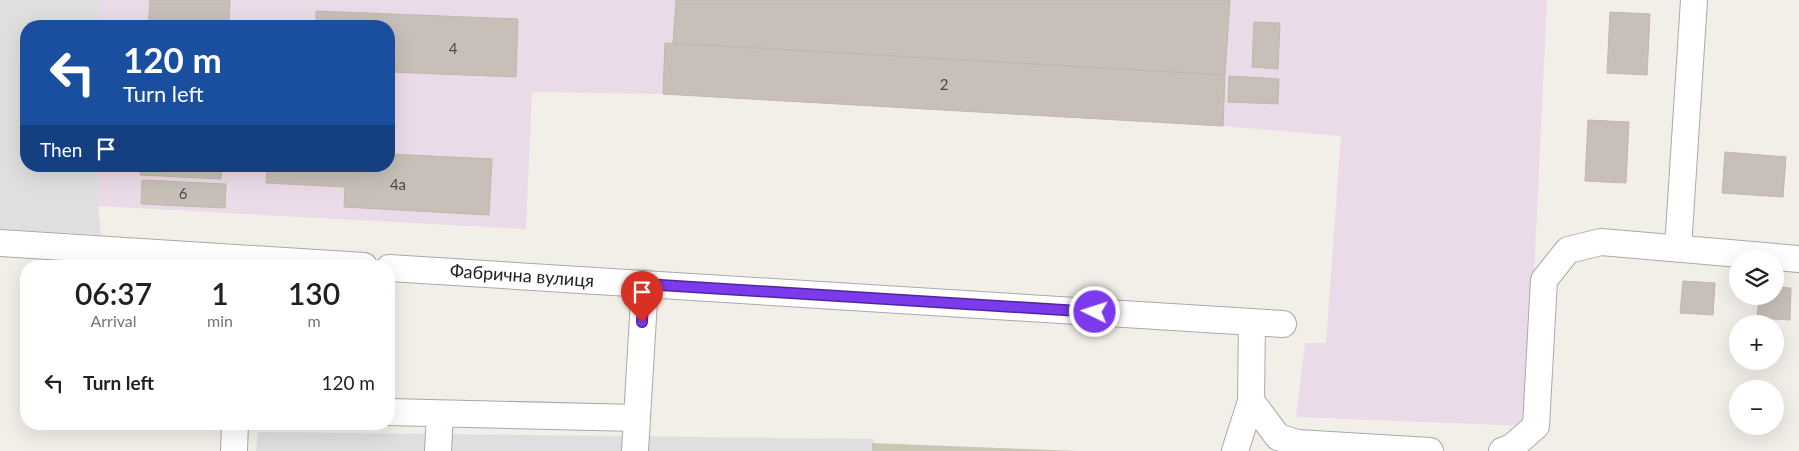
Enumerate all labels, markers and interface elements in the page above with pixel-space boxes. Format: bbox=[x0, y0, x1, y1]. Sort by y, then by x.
text: 120 m bbox=[123, 38, 222, 80]
house number: 4 bbox=[449, 39, 458, 57]
icon: left bbox=[40, 40, 105, 105]
house number: 2 bbox=[940, 75, 948, 93]
text: Turn left bbox=[123, 80, 204, 107]
icon: arrive bbox=[92, 135, 120, 163]
text: Then bbox=[40, 138, 82, 161]
house number: 4а bbox=[390, 175, 406, 193]
house number: 6 bbox=[179, 184, 188, 202]
map controls bbox=[1729, 250, 1784, 435]
button: layers bbox=[1729, 250, 1784, 305]
street label: Фабрична вулиця bbox=[449, 259, 595, 291]
pin bbox=[621, 271, 663, 322]
text: 06:37 bbox=[75, 275, 152, 311]
text: 1 bbox=[211, 275, 229, 311]
text: 130 bbox=[288, 275, 340, 311]
icon: arrive bbox=[628, 278, 656, 306]
position arrow bbox=[1068, 285, 1120, 337]
text: Arrival bbox=[90, 311, 137, 330]
text: min bbox=[207, 311, 233, 330]
text: m bbox=[307, 311, 321, 330]
button: + bbox=[1729, 315, 1784, 370]
icon: left bbox=[40, 369, 68, 397]
text: Turn left bbox=[83, 371, 154, 394]
text: 120 m bbox=[321, 371, 375, 394]
button: − bbox=[1729, 380, 1784, 435]

